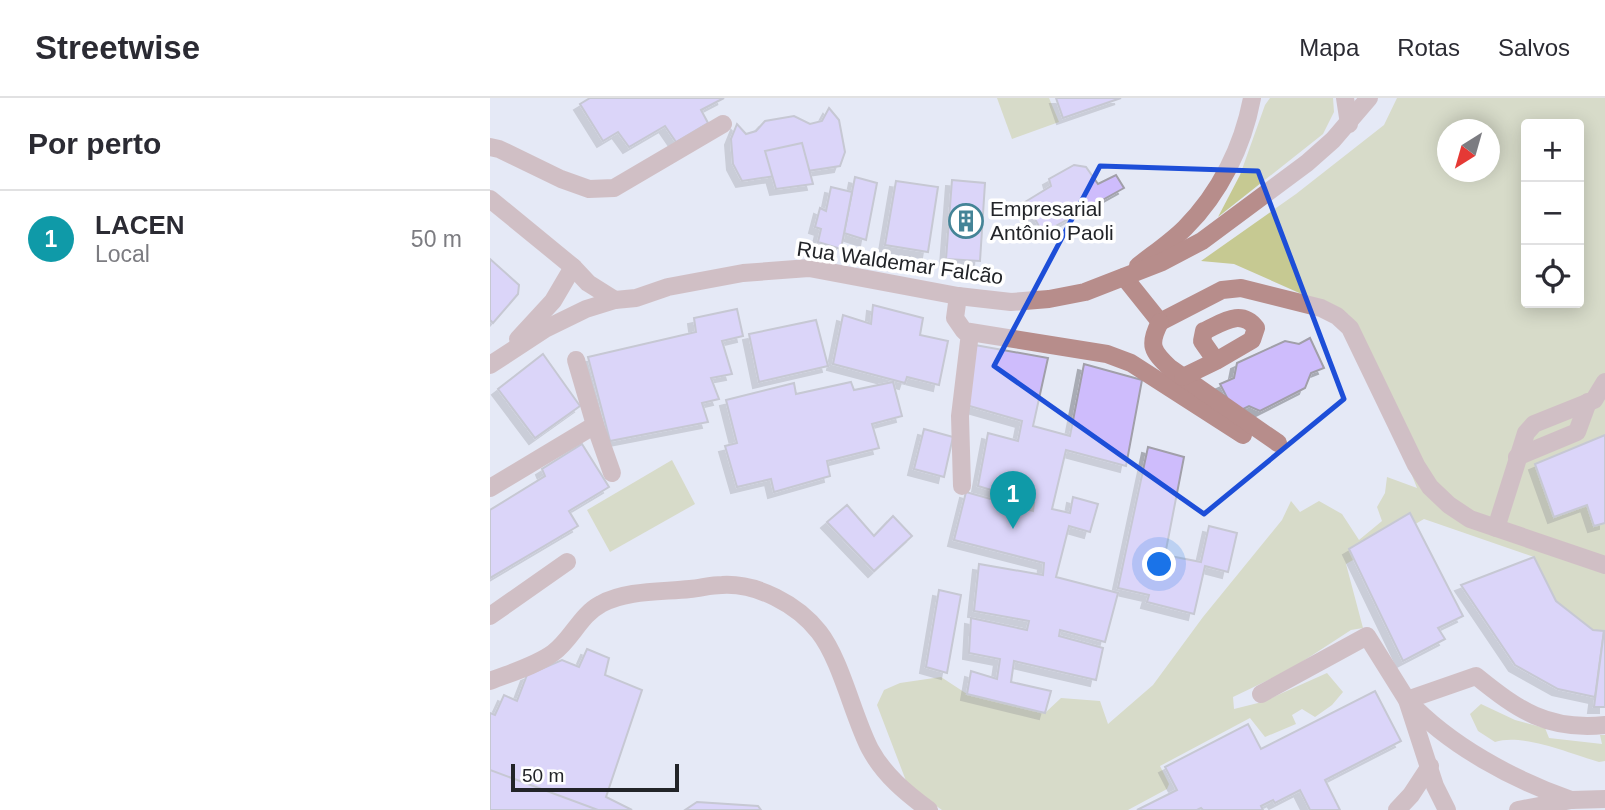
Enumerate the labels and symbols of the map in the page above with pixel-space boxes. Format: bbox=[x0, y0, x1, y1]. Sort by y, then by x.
north arrow bbox=[1437, 119, 1500, 182]
place label: Empresarial Antônio Paoli bbox=[990, 197, 1114, 244]
building icon: Empresarial Antônio Paoli bbox=[947, 202, 985, 240]
street label: Rua Waldemar Falcão bbox=[795, 237, 1005, 288]
pin: 1 bbox=[990, 471, 1036, 529]
your location bbox=[1142, 547, 1176, 581]
scale bar bbox=[511, 761, 679, 793]

